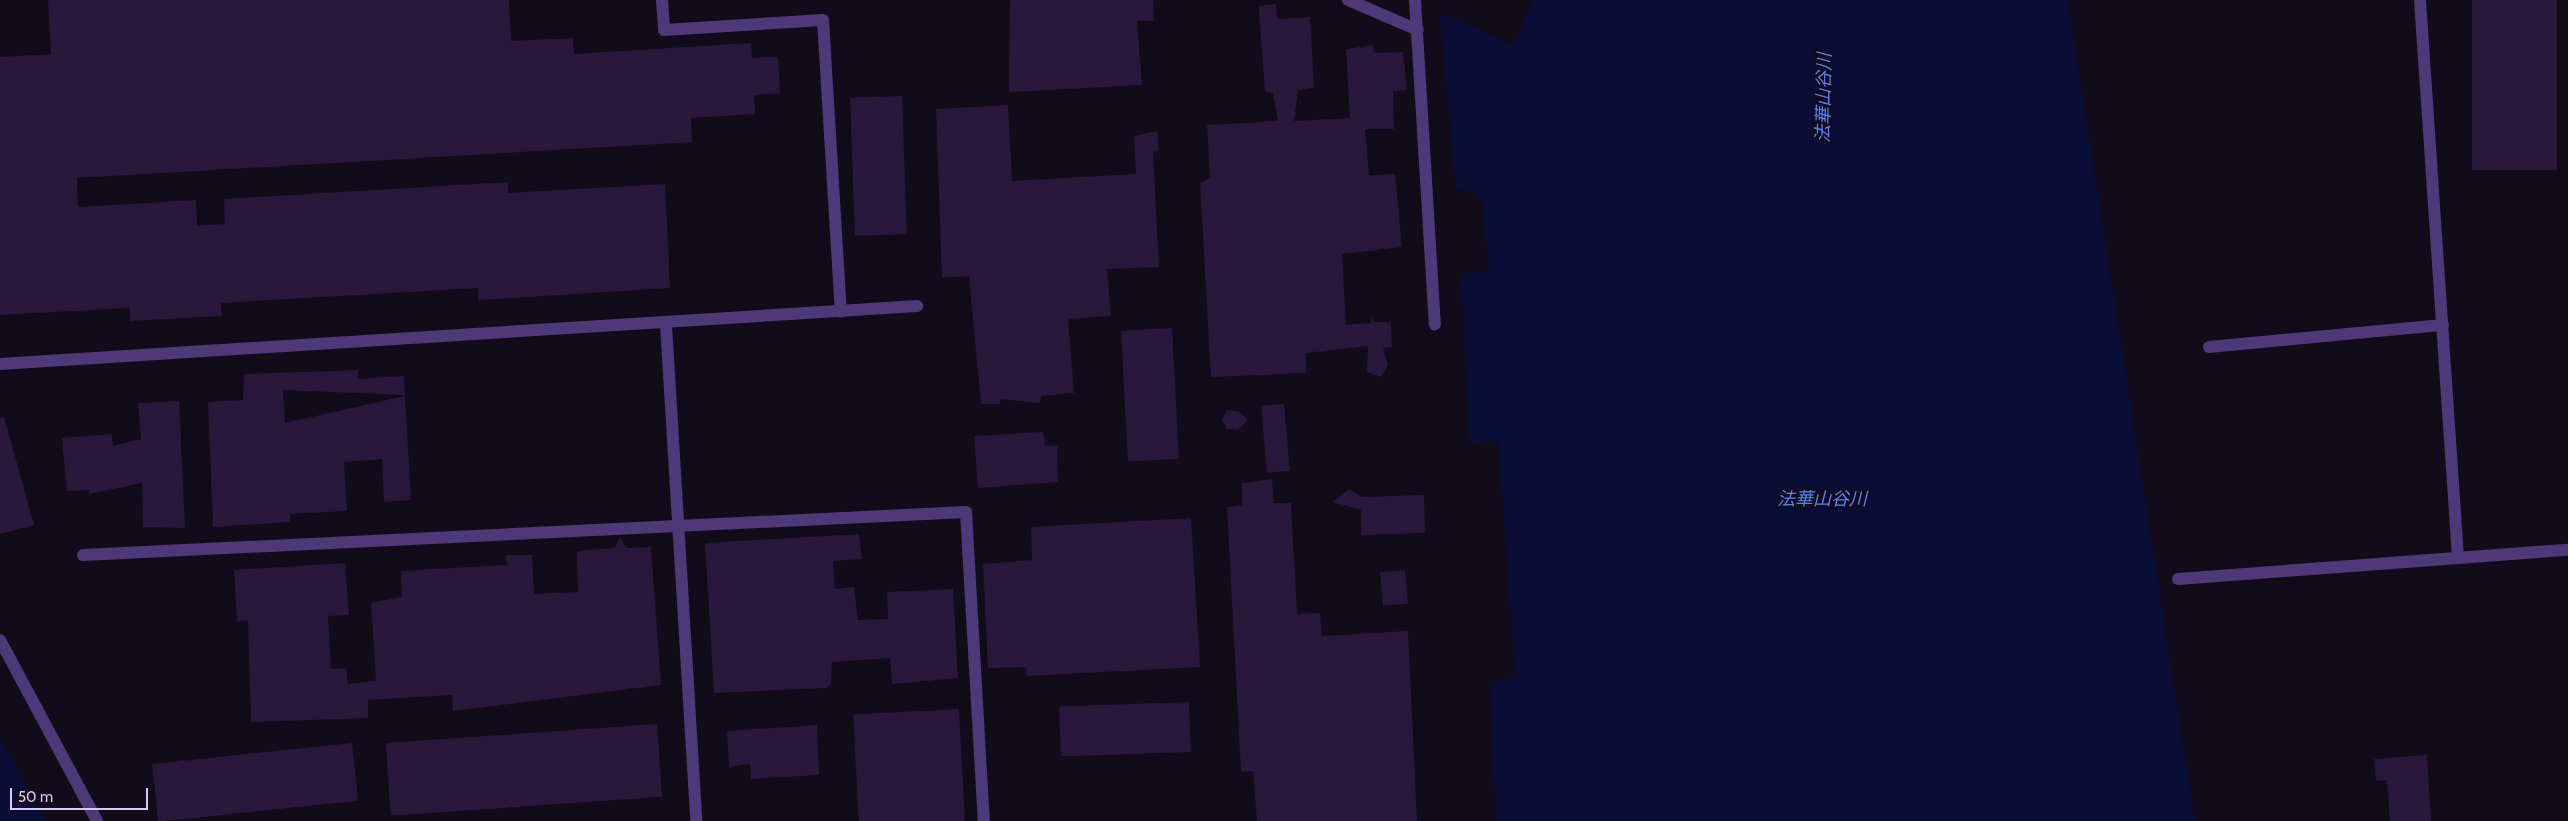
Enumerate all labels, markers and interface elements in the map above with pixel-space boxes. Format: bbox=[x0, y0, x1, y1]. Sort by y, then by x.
water label: 法華山谷川 bbox=[1812, 53, 1836, 143]
water label: 法華山谷川 bbox=[1777, 488, 1867, 510]
scale bar bbox=[12, 778, 150, 810]
text: 50 m bbox=[18, 788, 53, 806]

